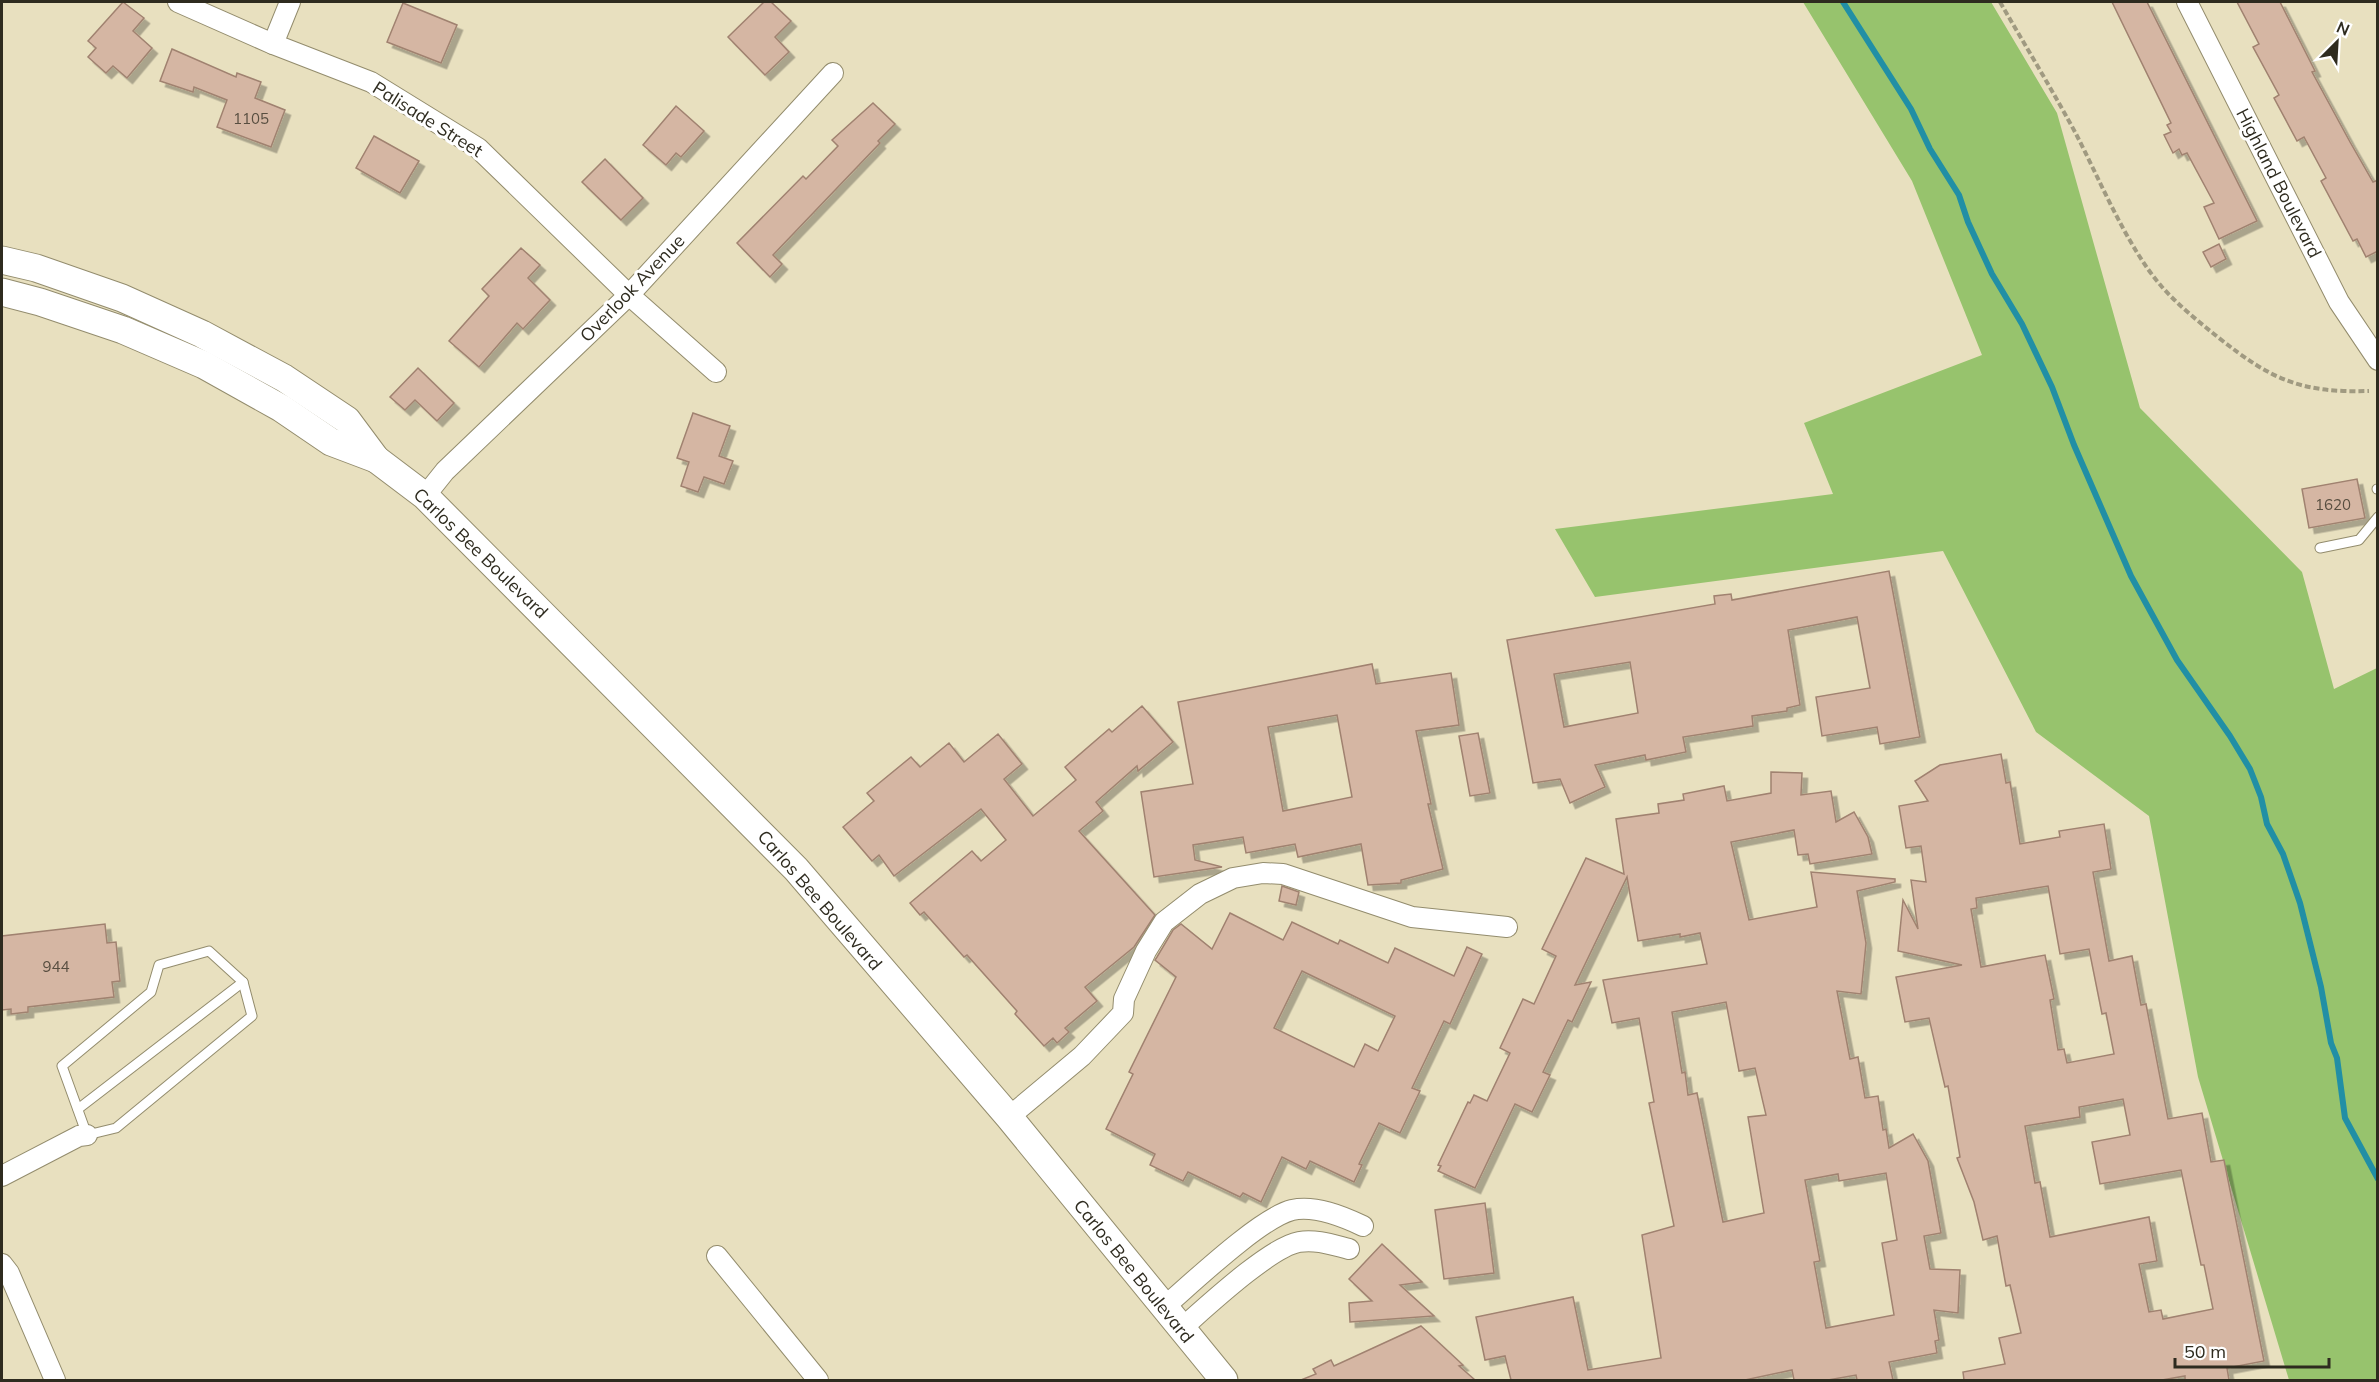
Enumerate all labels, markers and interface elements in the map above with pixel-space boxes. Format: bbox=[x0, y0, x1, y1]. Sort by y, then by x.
north arrow bbox=[2307, 12, 2367, 72]
text: N bbox=[2334, 17, 2353, 40]
street label: Palisade Street bbox=[369, 76, 487, 162]
street label: Highland Boulevard bbox=[2231, 104, 2327, 262]
house number: 1105 bbox=[233, 109, 269, 128]
street label: Overlook Avenue bbox=[575, 229, 689, 347]
street label: Carlos Bee Boulevard bbox=[409, 483, 553, 623]
house number: 1620 bbox=[2315, 495, 2351, 514]
street label: Carlos Bee Boulevard bbox=[753, 825, 887, 975]
house number: 944 bbox=[42, 957, 70, 976]
street label: Carlos Bee Boulevard bbox=[1069, 1194, 1199, 1348]
scale bar bbox=[2175, 1331, 2330, 1369]
text: 50 m bbox=[2184, 1340, 2226, 1363]

